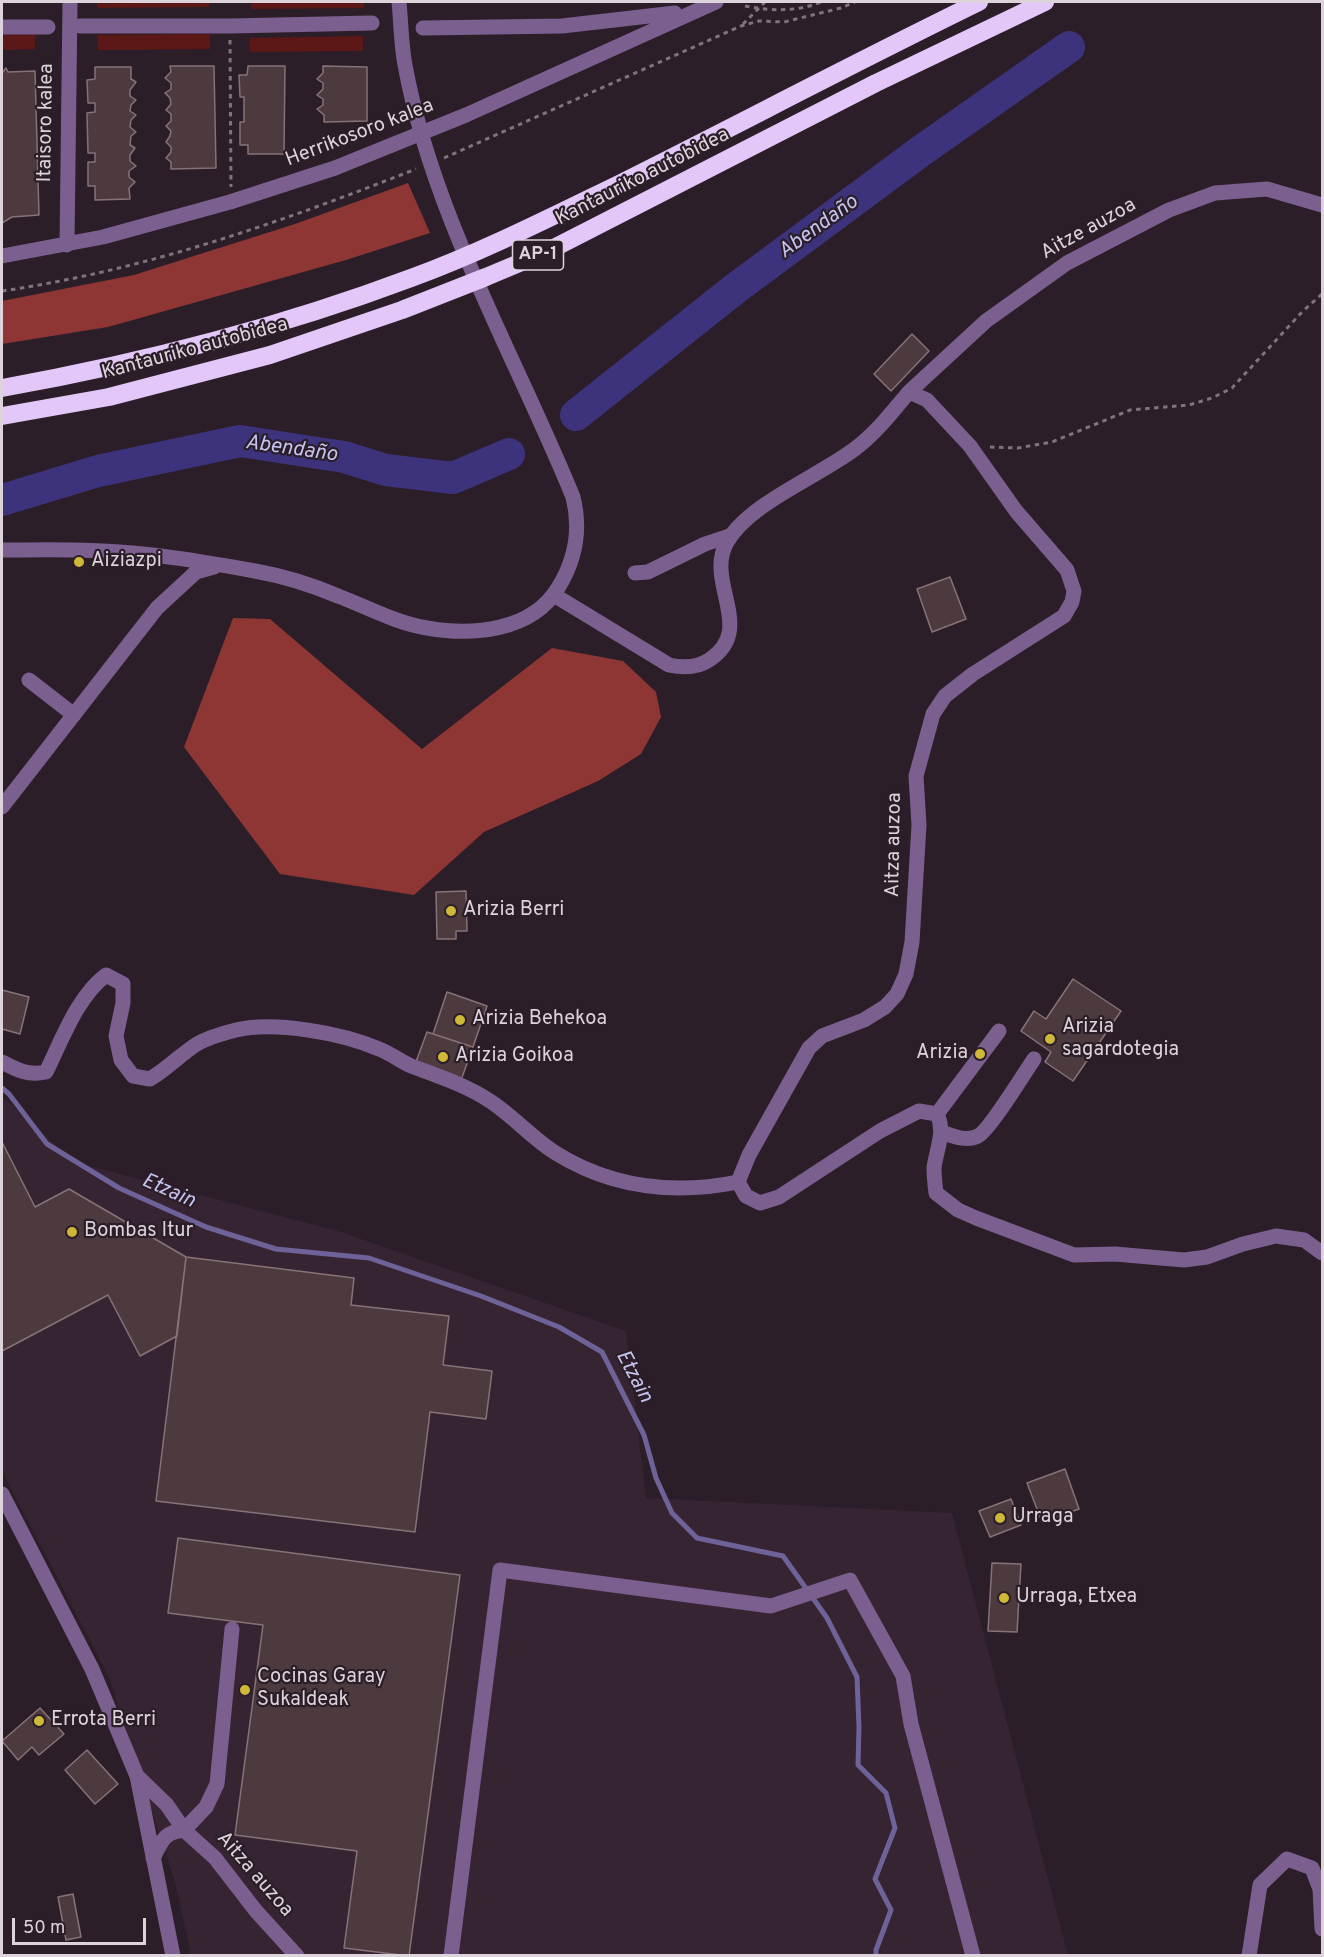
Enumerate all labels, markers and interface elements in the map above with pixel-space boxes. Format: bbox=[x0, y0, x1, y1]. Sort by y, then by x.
street label: Itaisoro kalea bbox=[34, 63, 60, 183]
street label: Herrikosoro kalea bbox=[282, 95, 438, 173]
street label: Kantauriko autobidea bbox=[552, 124, 734, 232]
water label: Abendaño bbox=[774, 191, 864, 265]
street label: Aitze auzoa bbox=[1037, 194, 1141, 266]
road number: AP-1 bbox=[512, 240, 564, 270]
street label: Kantauriko autobidea bbox=[99, 314, 291, 386]
water label: Abendaño bbox=[243, 431, 339, 469]
place label: Aiziazpi bbox=[91, 550, 162, 574]
marker: Aiziazpi bbox=[72, 555, 86, 569]
street label: Aitza auzoa bbox=[882, 792, 908, 898]
place label: Arizia Berri bbox=[463, 899, 564, 923]
marker: Arizia Berri bbox=[444, 904, 458, 918]
place label: Arizia Behekoa bbox=[472, 1008, 607, 1032]
marker: Arizia Behekoa bbox=[453, 1013, 467, 1027]
place label: Arizia sagardotegia bbox=[1062, 1016, 1179, 1063]
marker: Arizia sagardotegia bbox=[1043, 1032, 1057, 1046]
place label: Arizia bbox=[916, 1042, 968, 1066]
place label: Arizia Goikoa bbox=[455, 1045, 574, 1069]
marker: Arizia bbox=[973, 1047, 987, 1061]
marker: Arizia Goikoa bbox=[436, 1050, 450, 1064]
water label: Etzain bbox=[137, 1169, 199, 1215]
place label: Bombas Itur bbox=[84, 1220, 193, 1244]
marker: Bombas Itur bbox=[65, 1225, 79, 1239]
water label: Etzain bbox=[609, 1346, 657, 1408]
place label: Urraga bbox=[1012, 1506, 1074, 1530]
marker: Urraga bbox=[993, 1511, 1007, 1525]
place label: Urraga, Etxea bbox=[1016, 1586, 1137, 1610]
marker: Urraga, Etxea bbox=[997, 1591, 1011, 1605]
place label: Cocinas Garay Sukaldeak bbox=[257, 1666, 386, 1713]
marker: Cocinas Garay Sukaldeak bbox=[238, 1683, 252, 1697]
place label: Errota Berri bbox=[51, 1709, 156, 1733]
marker: Errota Berri bbox=[32, 1714, 46, 1728]
street label: Aitza auzoa bbox=[211, 1828, 297, 1922]
scale bar bbox=[15, 1906, 148, 1944]
text: 50 m bbox=[23, 1917, 65, 1940]

